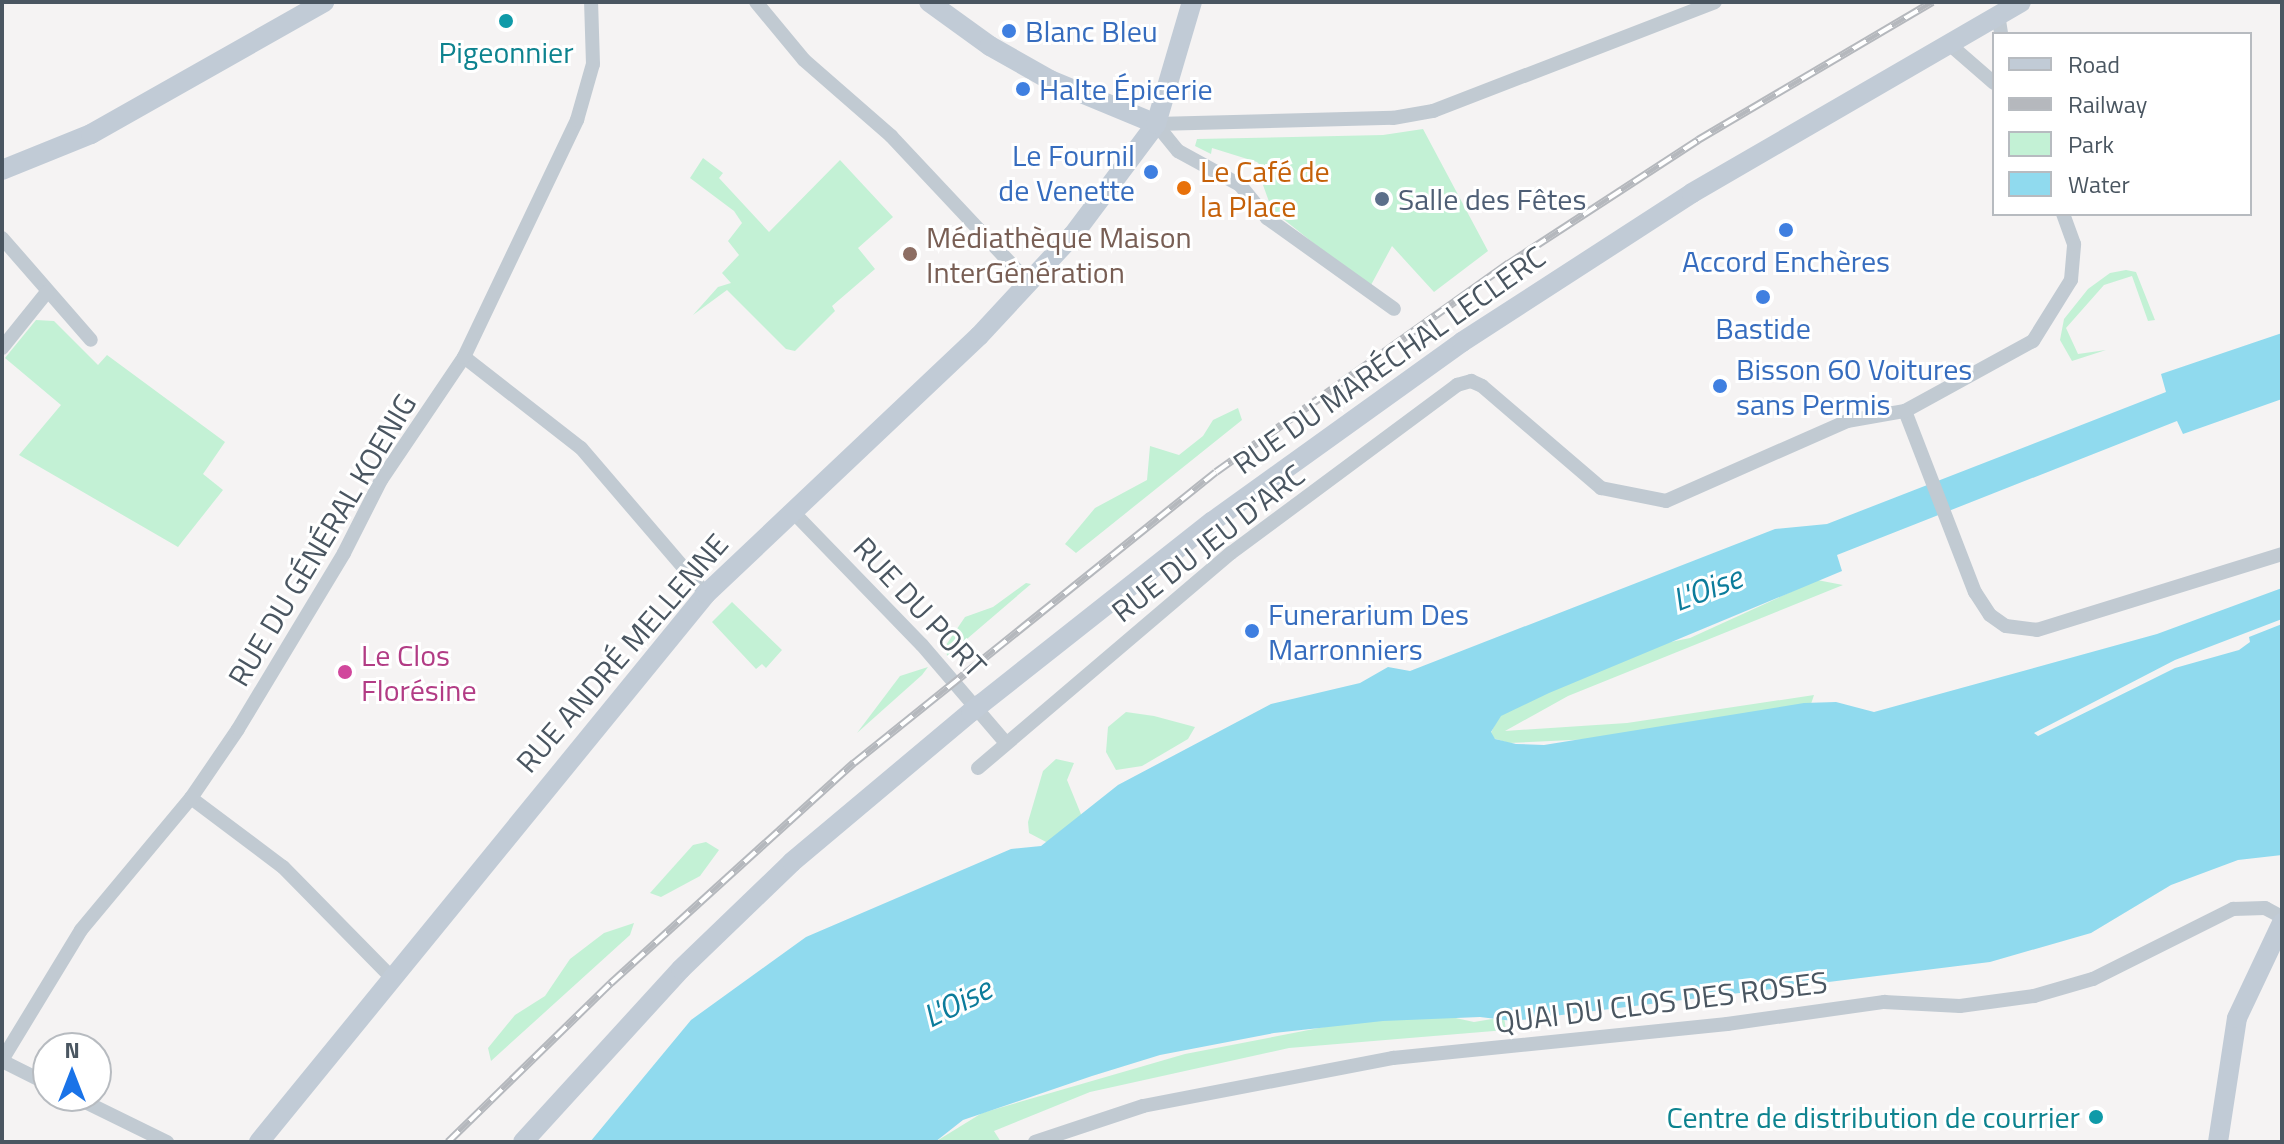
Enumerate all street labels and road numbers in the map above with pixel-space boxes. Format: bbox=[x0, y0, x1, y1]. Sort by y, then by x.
street label: RUE DU MARÉCHAL LECLERC bbox=[1226, 238, 1552, 482]
street label: RUE DU GÉNÉRAL KOENIG bbox=[220, 387, 424, 693]
street label: RUE DU JEU D'ARC bbox=[1105, 457, 1311, 629]
street label: RUE ANDRÉ MELLENNE bbox=[509, 526, 735, 780]
street label: RUE DU PORT bbox=[846, 530, 994, 684]
street label: QUAI DU CLOS DES ROSES bbox=[1493, 964, 1829, 1040]

